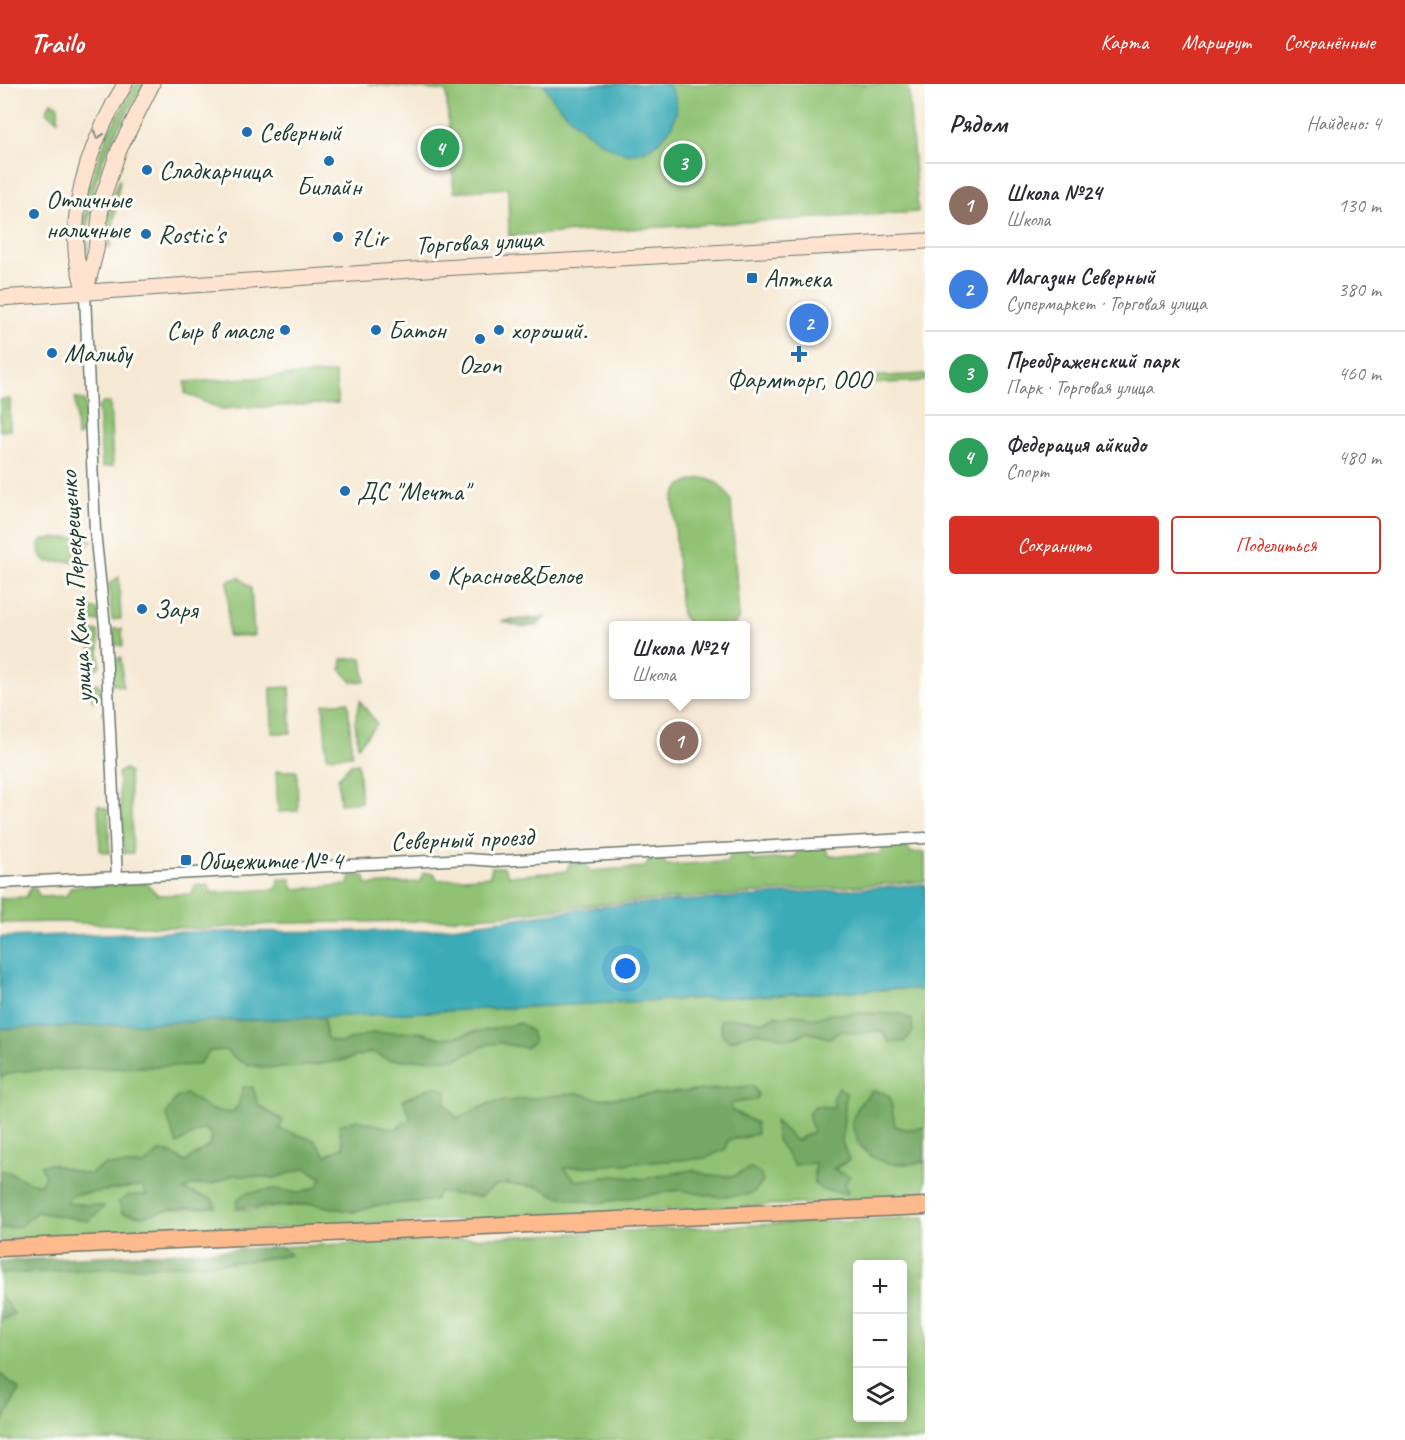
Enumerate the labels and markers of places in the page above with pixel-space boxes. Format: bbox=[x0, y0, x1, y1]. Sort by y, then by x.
place label: Северный bbox=[259, 116, 344, 149]
marker: Северный bbox=[240, 125, 254, 139]
pin: 4 bbox=[420, 126, 460, 170]
pin: 3 bbox=[664, 140, 702, 185]
place label: Сладкарница bbox=[159, 154, 273, 187]
marker: Билайн bbox=[322, 154, 336, 168]
marker: Сладкарница bbox=[140, 163, 154, 177]
place label: Билайн bbox=[297, 170, 363, 203]
place label: Отличные наличные bbox=[46, 183, 134, 246]
marker: Отличные наличные bbox=[27, 207, 41, 221]
place label: Rostic's bbox=[158, 218, 227, 251]
place label: 7Lir bbox=[350, 221, 390, 254]
marker: Rostic's bbox=[139, 227, 153, 241]
marker: 7Lir bbox=[331, 230, 345, 244]
place label: Аптека bbox=[764, 262, 833, 295]
marker: Аптека bbox=[745, 271, 759, 285]
pin: 2 bbox=[790, 300, 828, 346]
place label: Сыр в масле bbox=[167, 314, 275, 347]
place label: Батон bbox=[388, 314, 447, 347]
place label: хороший. bbox=[511, 314, 588, 347]
marker: Сыр в масле bbox=[278, 323, 292, 337]
marker: Батон bbox=[369, 323, 383, 337]
marker: хороший. bbox=[492, 323, 506, 337]
marker: Ozon bbox=[473, 332, 487, 346]
place label: Малибу bbox=[64, 337, 134, 370]
marker: Малибу bbox=[45, 346, 59, 360]
marker: Фармторг, ООО bbox=[792, 347, 806, 361]
place label: Ozon bbox=[459, 348, 502, 381]
place label: Фармторг, ООО bbox=[727, 363, 874, 396]
place label: ДС "Мечта" bbox=[357, 475, 474, 508]
marker: ДС "Мечта" bbox=[338, 484, 352, 498]
place label: Красное&Белое bbox=[447, 559, 583, 592]
marker: Красное&Белое bbox=[428, 568, 442, 582]
place label: Заря bbox=[154, 593, 199, 626]
marker: Заря bbox=[135, 602, 149, 616]
pin: 1 bbox=[660, 718, 698, 764]
place label: Общежитие № 4 bbox=[198, 844, 345, 877]
marker: Общежитие № 4 bbox=[179, 853, 193, 867]

